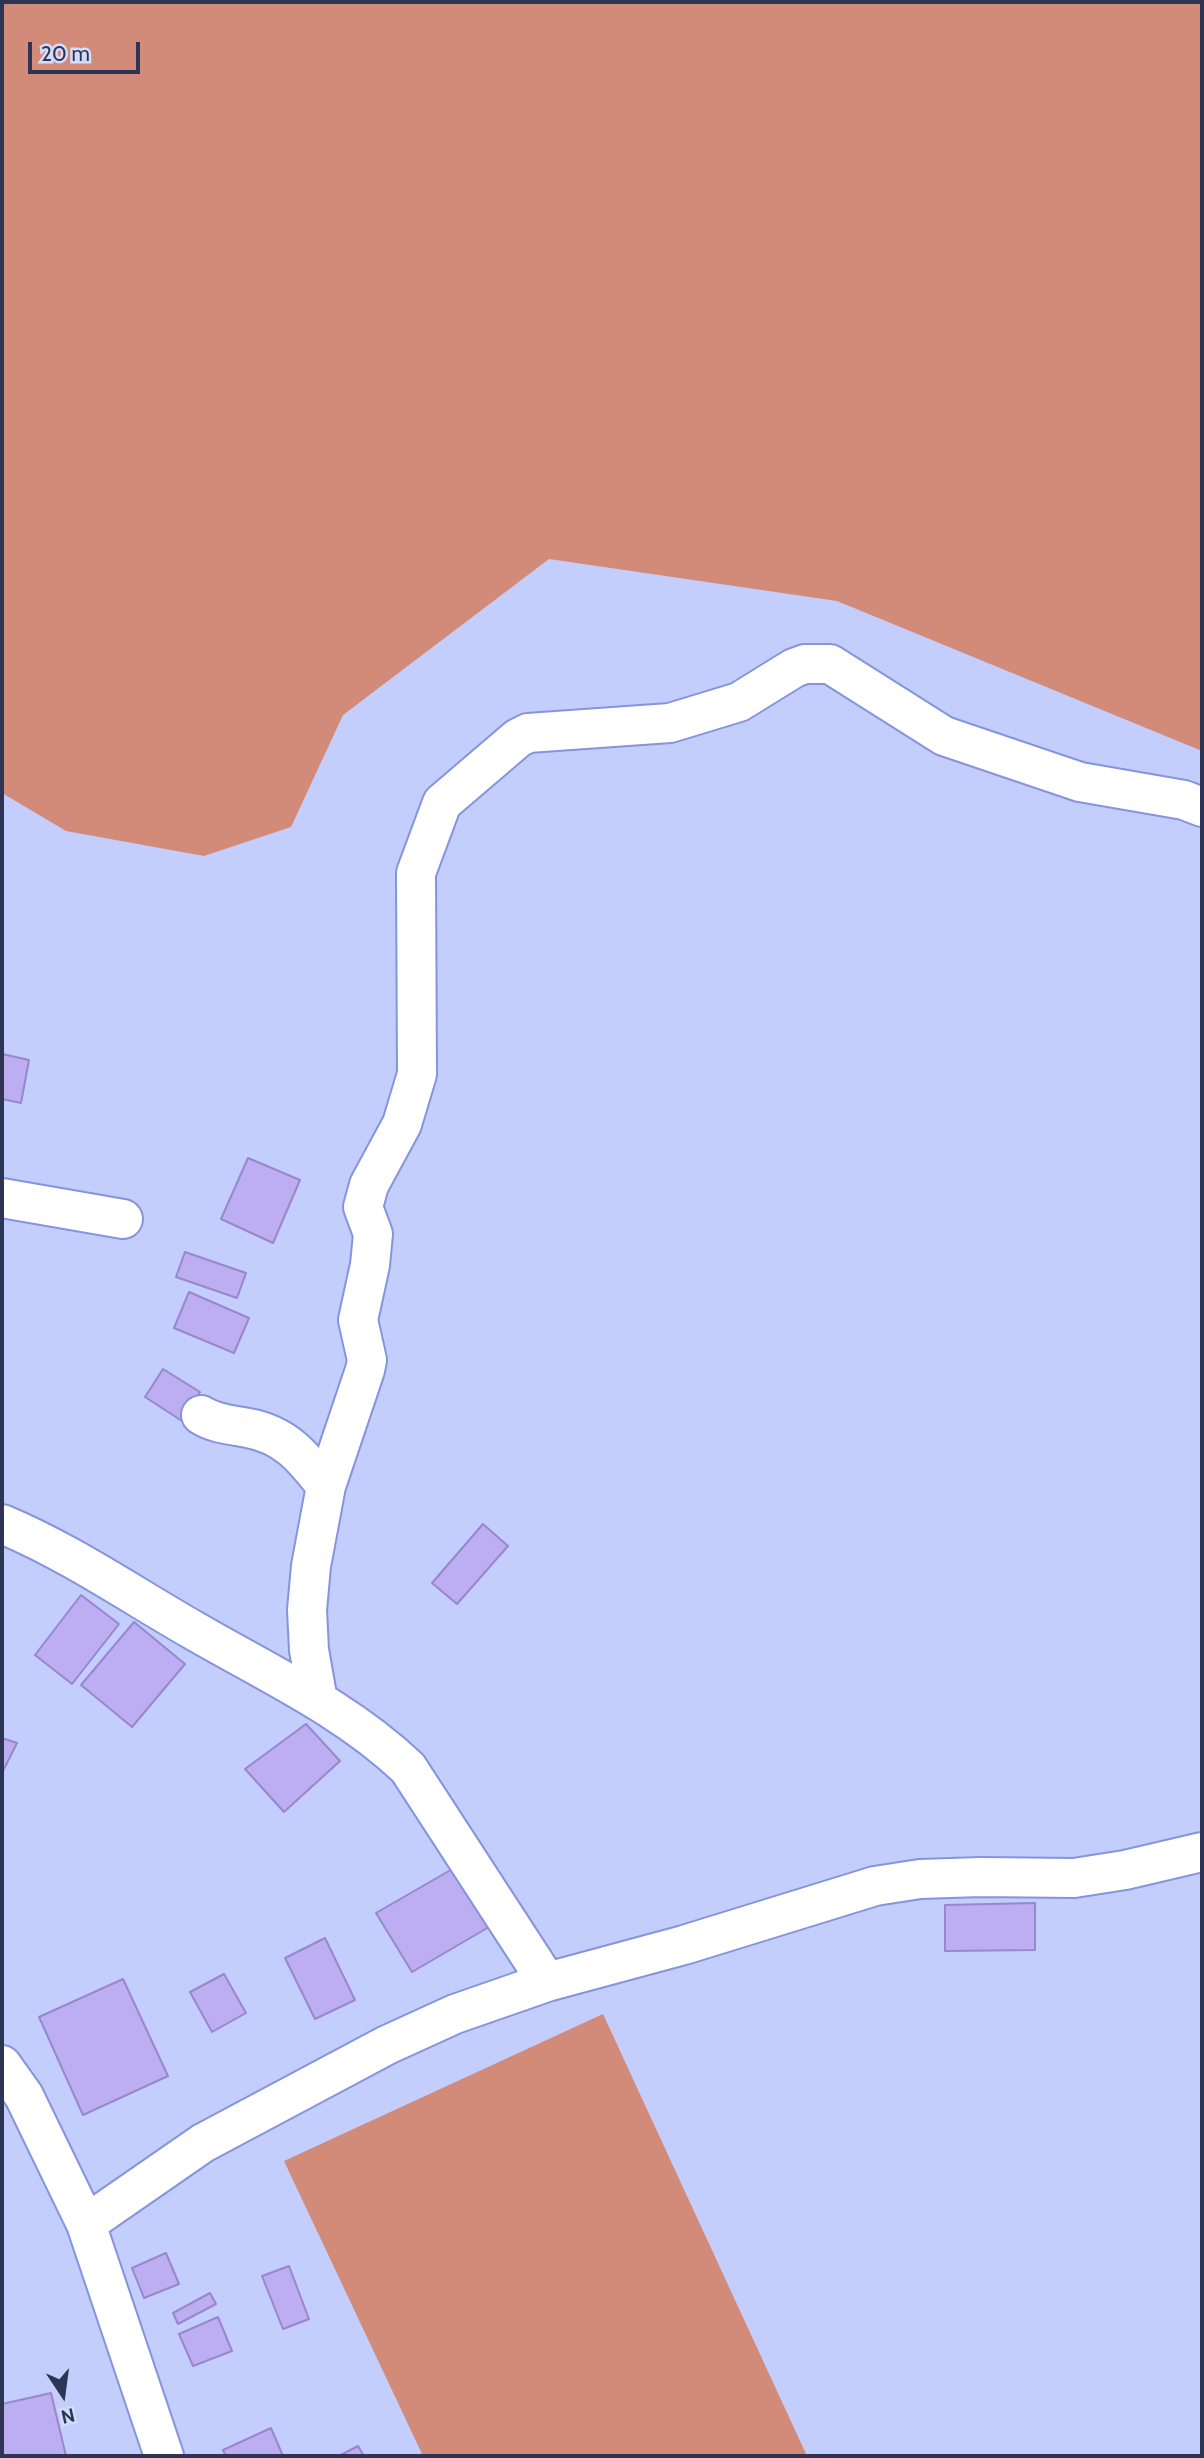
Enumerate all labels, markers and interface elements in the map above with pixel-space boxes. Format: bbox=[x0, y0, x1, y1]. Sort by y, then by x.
scale bar bbox=[32, 28, 144, 72]
text: 20 m bbox=[41, 41, 90, 66]
north arrow bbox=[28, 2360, 98, 2430]
text: N bbox=[59, 2403, 77, 2429]

